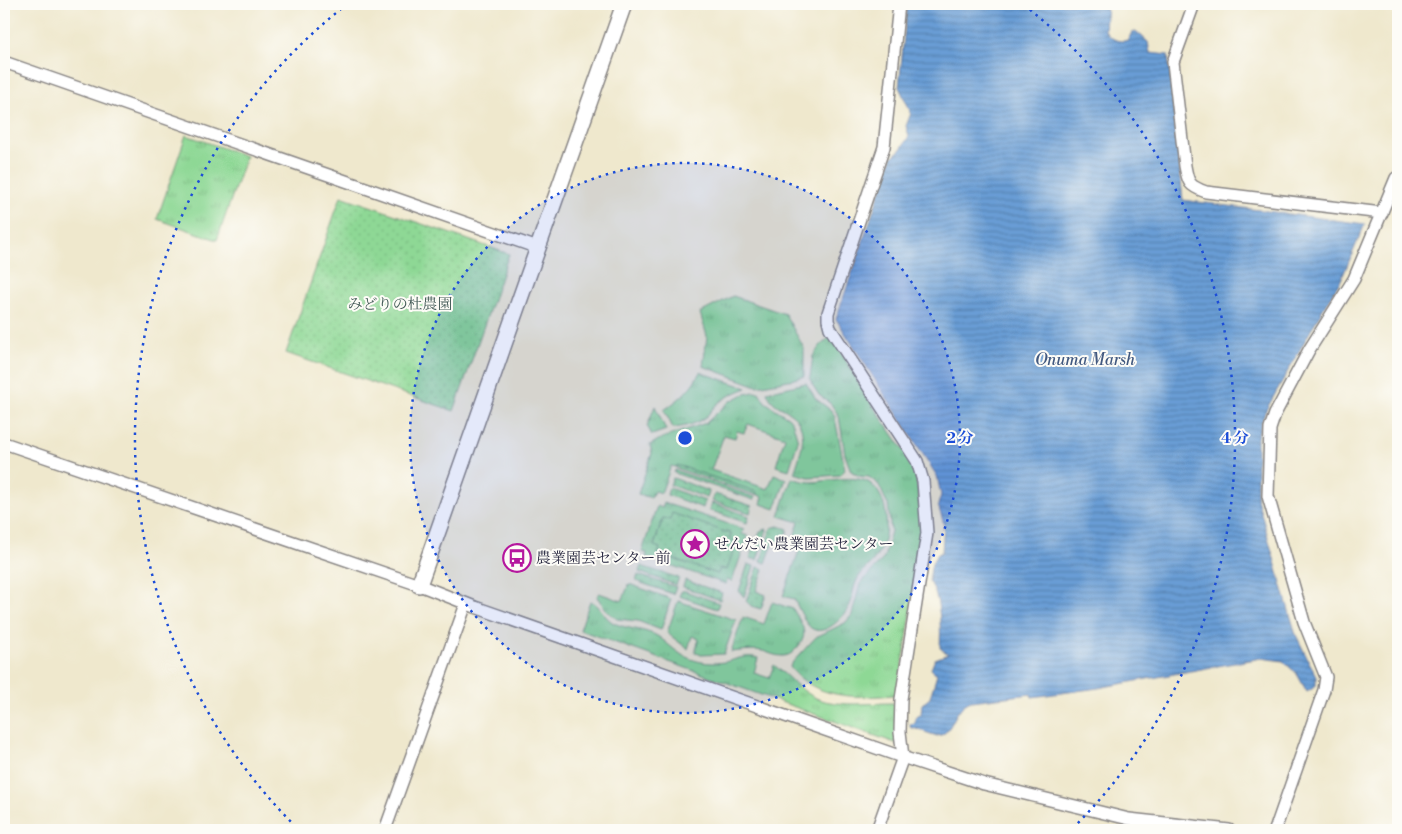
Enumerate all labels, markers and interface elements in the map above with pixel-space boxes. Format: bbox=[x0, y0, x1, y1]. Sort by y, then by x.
park label: みどりの杜農園 bbox=[347, 295, 453, 314]
water label: Onuma Marsh bbox=[1035, 350, 1135, 370]
centre of rings bbox=[676, 429, 694, 447]
text: 2 分 bbox=[947, 429, 973, 448]
text: 4 分 bbox=[1221, 429, 1249, 448]
place icon: せんだい農業園芸センター bbox=[680, 529, 710, 559]
place label: せんだい農業園芸センター bbox=[714, 535, 893, 554]
bus stop icon: 農業園芸センター前 bbox=[502, 543, 532, 573]
place label: 農業園芸センター前 bbox=[536, 549, 670, 568]

